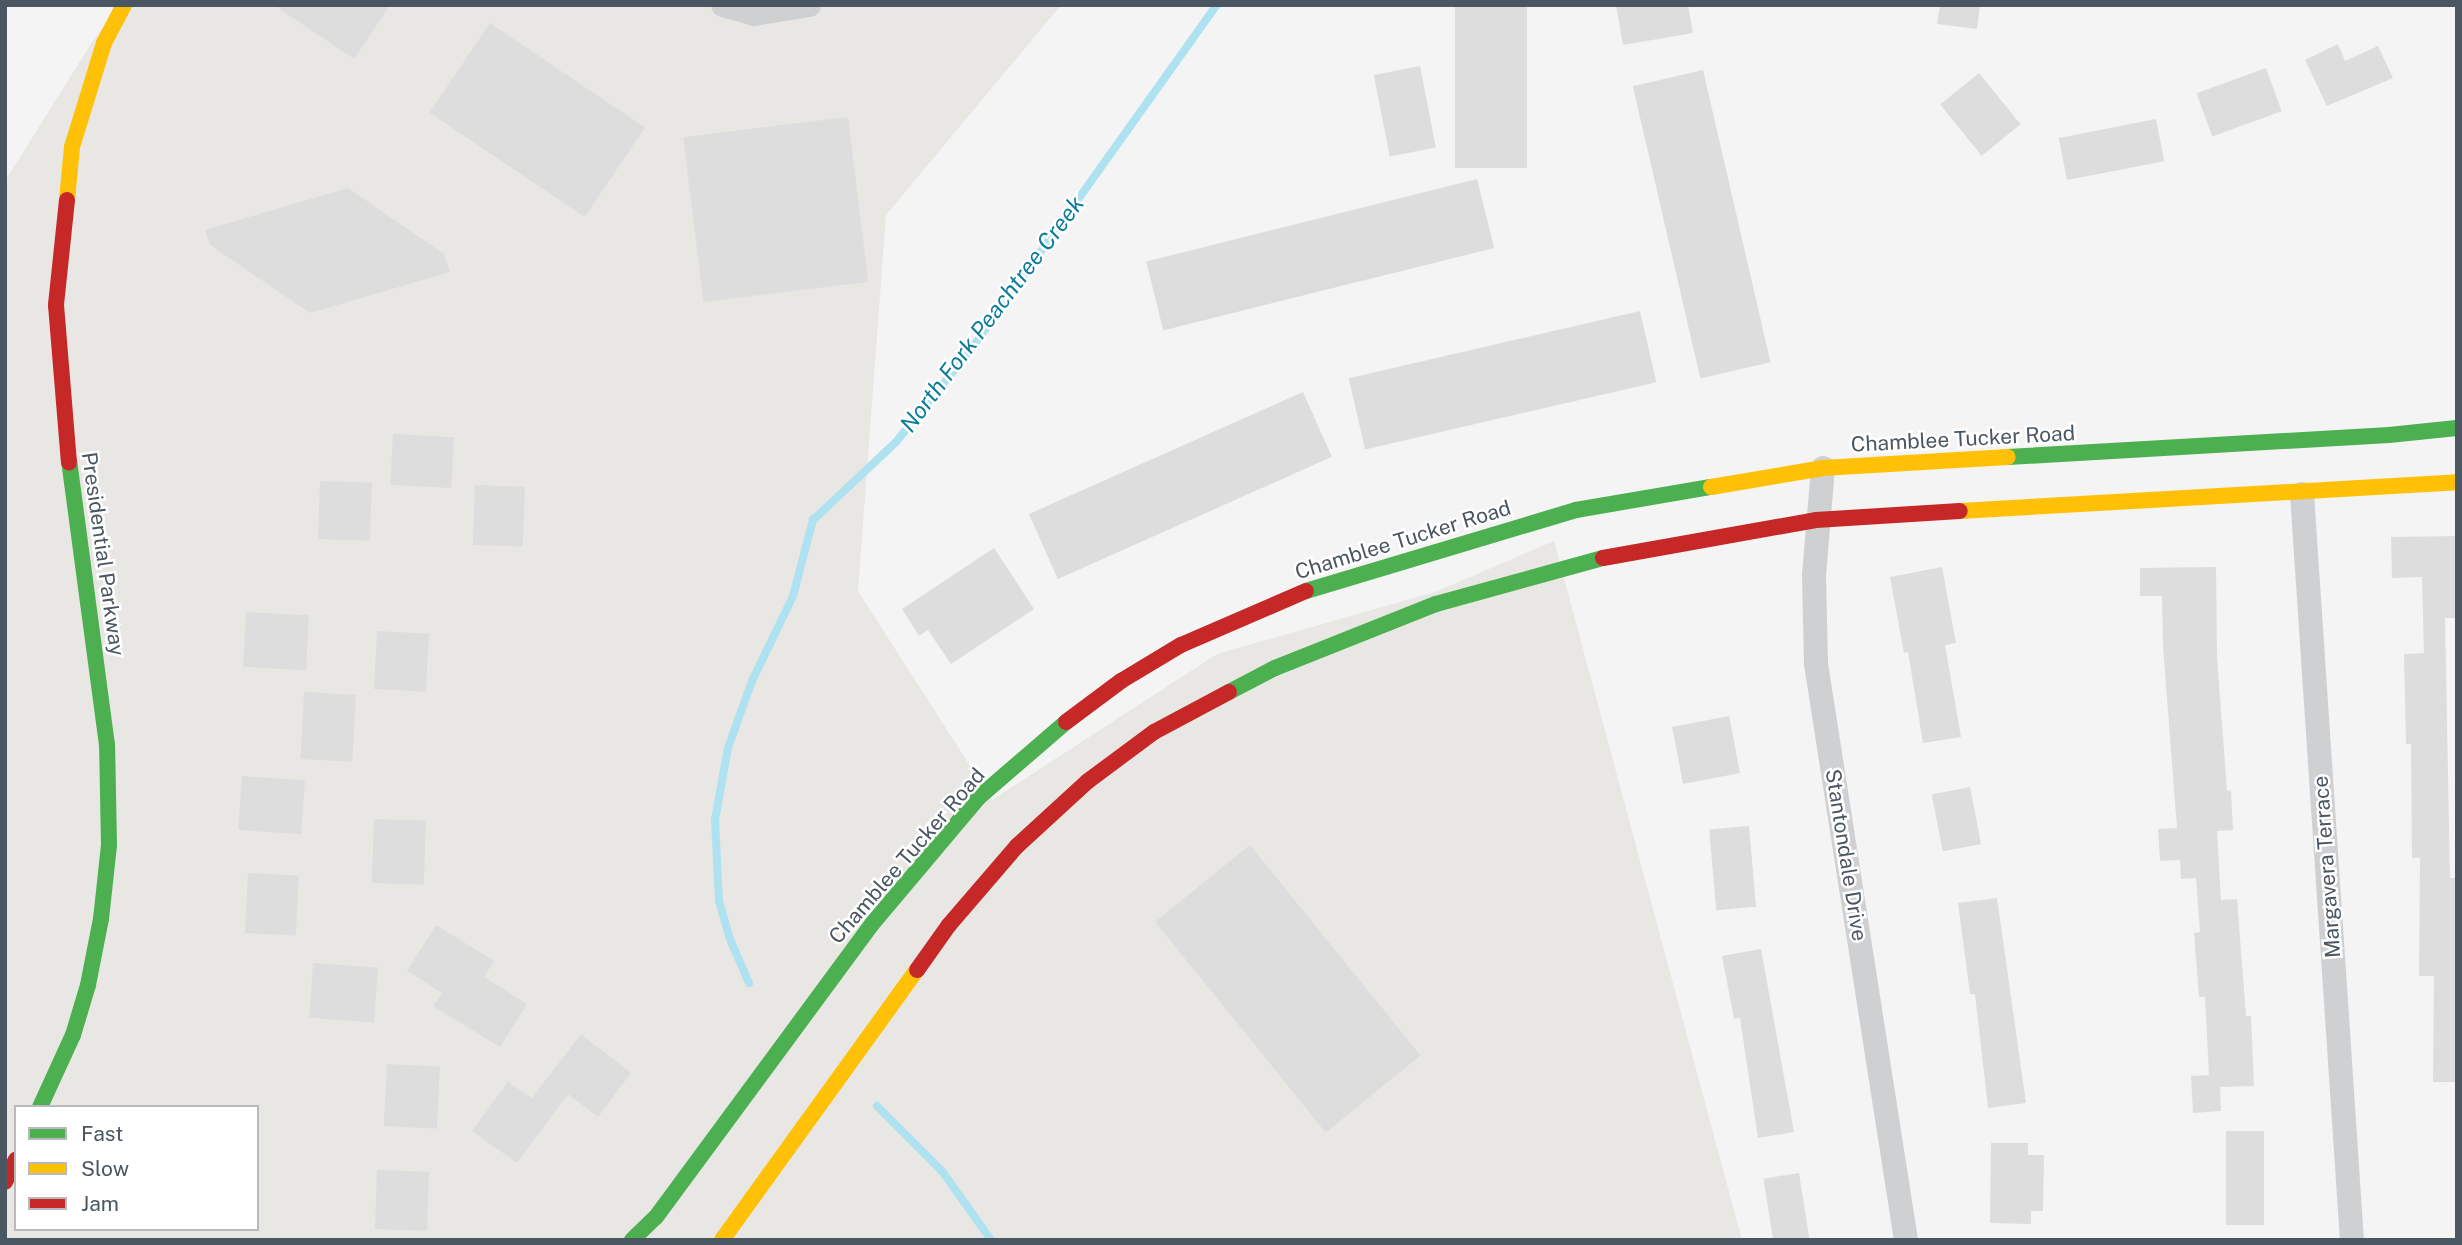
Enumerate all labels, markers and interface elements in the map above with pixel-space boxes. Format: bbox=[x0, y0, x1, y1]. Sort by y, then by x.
water label: North Fork Peachtree Creek bbox=[894, 190, 1090, 438]
street label: Chamblee Tucker Road bbox=[1850, 421, 2076, 457]
street label: Presidential Parkway bbox=[76, 451, 130, 657]
street label: Chamblee Tucker Road bbox=[1292, 495, 1514, 585]
street label: Chamblee Tucker Road bbox=[824, 763, 990, 949]
street label: Stantondale Drive bbox=[1820, 767, 1872, 943]
street label: Margavera Terrace bbox=[2308, 775, 2346, 959]
legend bbox=[14, 1105, 259, 1231]
text: Fast bbox=[81, 1121, 123, 1146]
text: Slow bbox=[81, 1156, 129, 1181]
text: Jam bbox=[81, 1191, 119, 1216]

